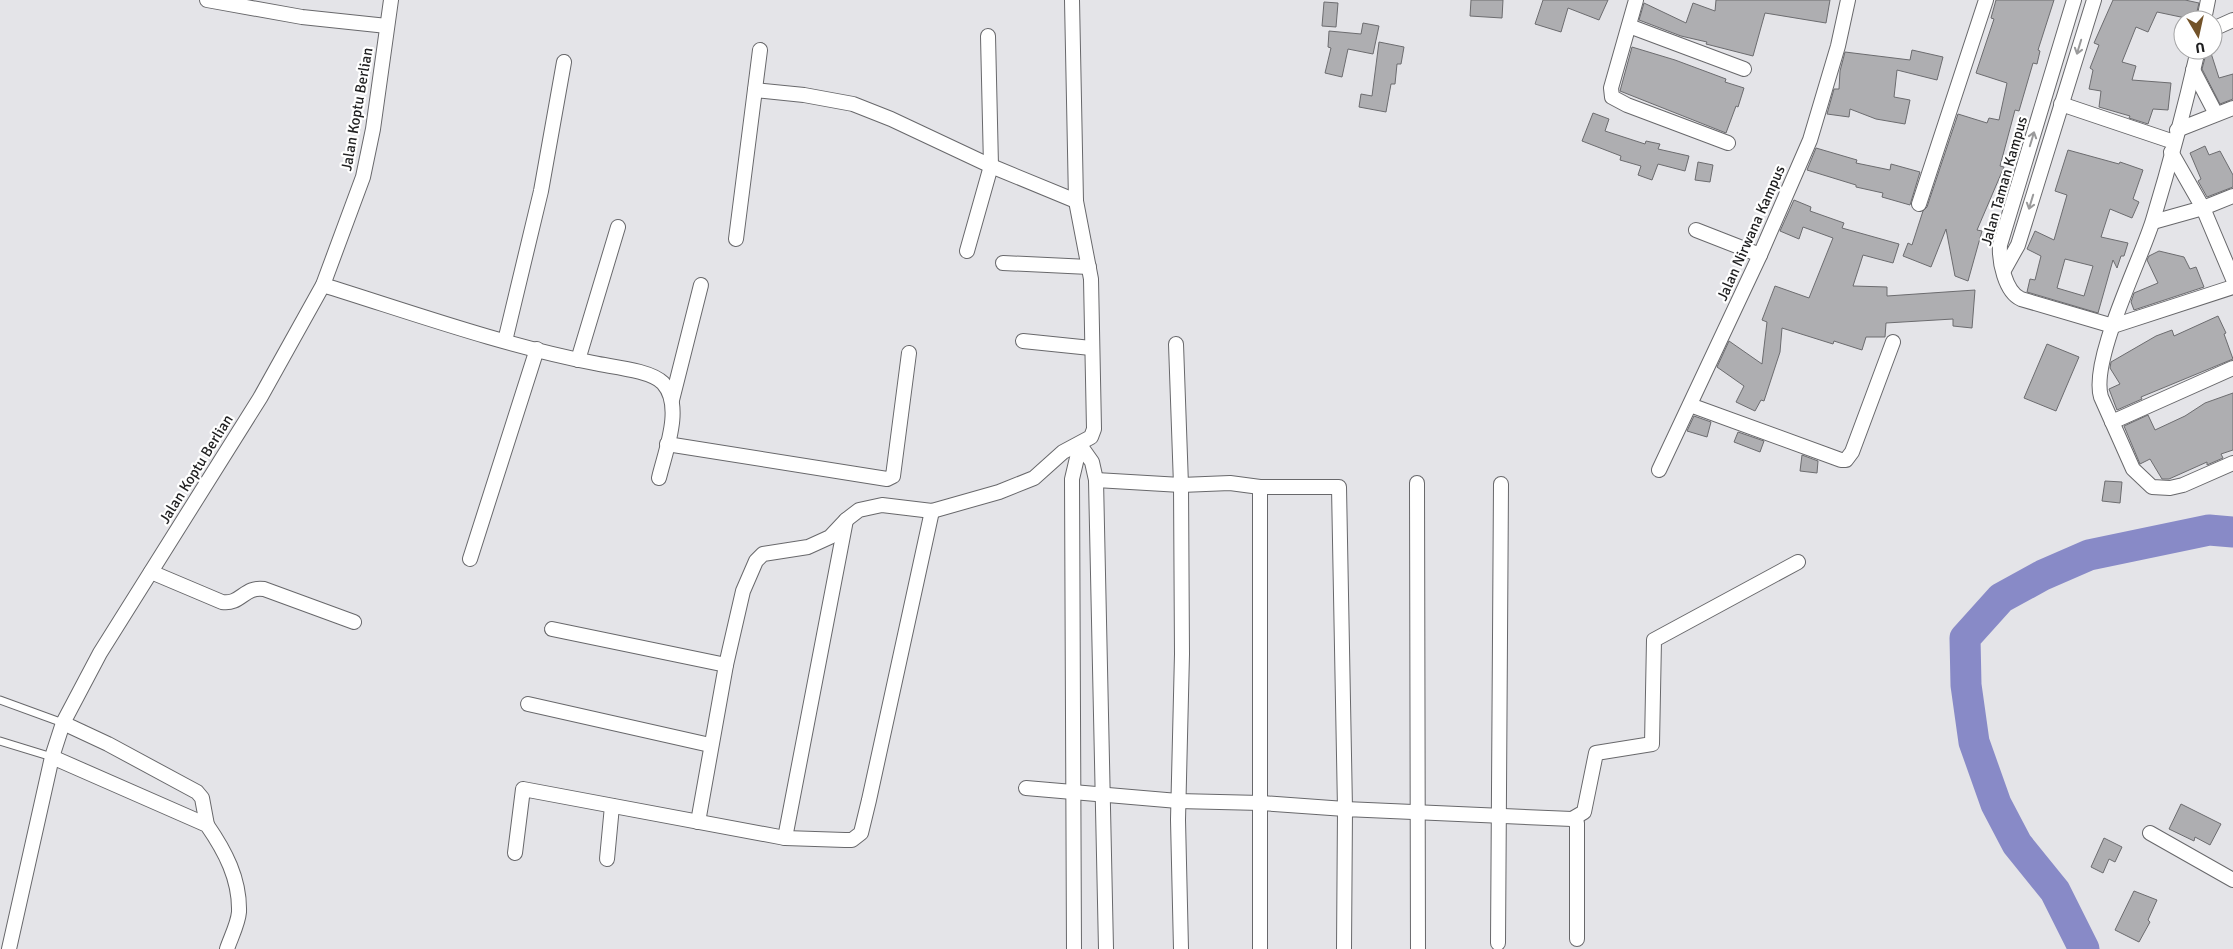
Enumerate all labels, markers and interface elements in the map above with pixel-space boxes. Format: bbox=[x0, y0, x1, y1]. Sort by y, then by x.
north arrow bbox=[2173, 10, 2223, 60]
one-way arrow bbox=[2074, 38, 2084, 54]
text: U bbox=[2194, 38, 2206, 56]
street label: Jalan Koptu Berlian bbox=[337, 46, 377, 172]
street label: Jalan Taman Kampus bbox=[1977, 114, 2031, 248]
one-way arrow bbox=[2027, 132, 2037, 148]
street label: Jalan Nirwana Kampus bbox=[1713, 162, 1789, 303]
one-way arrow bbox=[2025, 193, 2035, 209]
street label: Jalan Koptu Berlian bbox=[155, 411, 237, 527]

